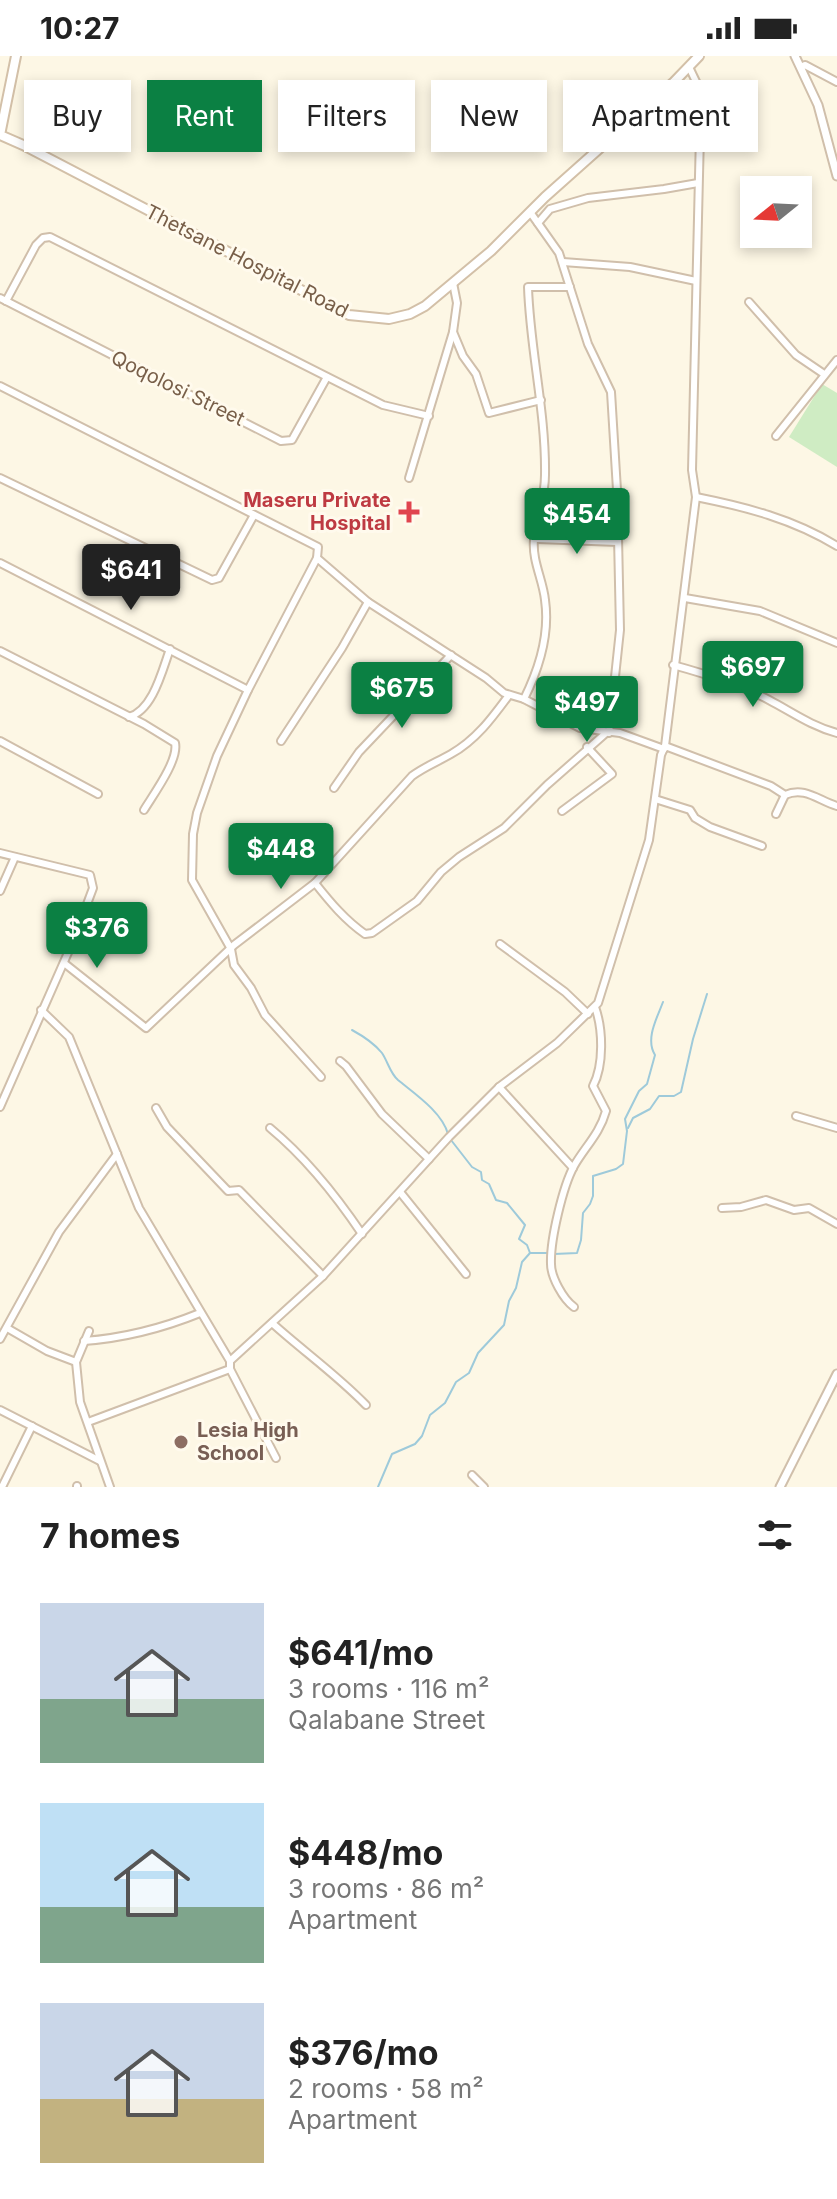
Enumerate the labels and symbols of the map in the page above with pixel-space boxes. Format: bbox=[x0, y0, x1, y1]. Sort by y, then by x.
north arrow bbox=[740, 176, 812, 248]
street label: Thetsane Hospital Road bbox=[141, 199, 353, 323]
street label: Qoqolosi Street bbox=[107, 345, 249, 431]
place label: Maseru Private Hospital bbox=[243, 488, 391, 535]
pin: $454 bbox=[530, 488, 624, 556]
marker: Maseru Private Hospital bbox=[398, 501, 420, 523]
pin: $641 bbox=[84, 544, 178, 612]
pin: $697 bbox=[706, 641, 800, 709]
pin: $675 bbox=[355, 662, 449, 730]
pin: $497 bbox=[540, 676, 634, 744]
pin: $448 bbox=[234, 823, 328, 891]
pin: $376 bbox=[50, 902, 144, 970]
place label: Lesia High School bbox=[197, 1418, 299, 1465]
marker: Lesia High School bbox=[172, 1433, 190, 1451]

